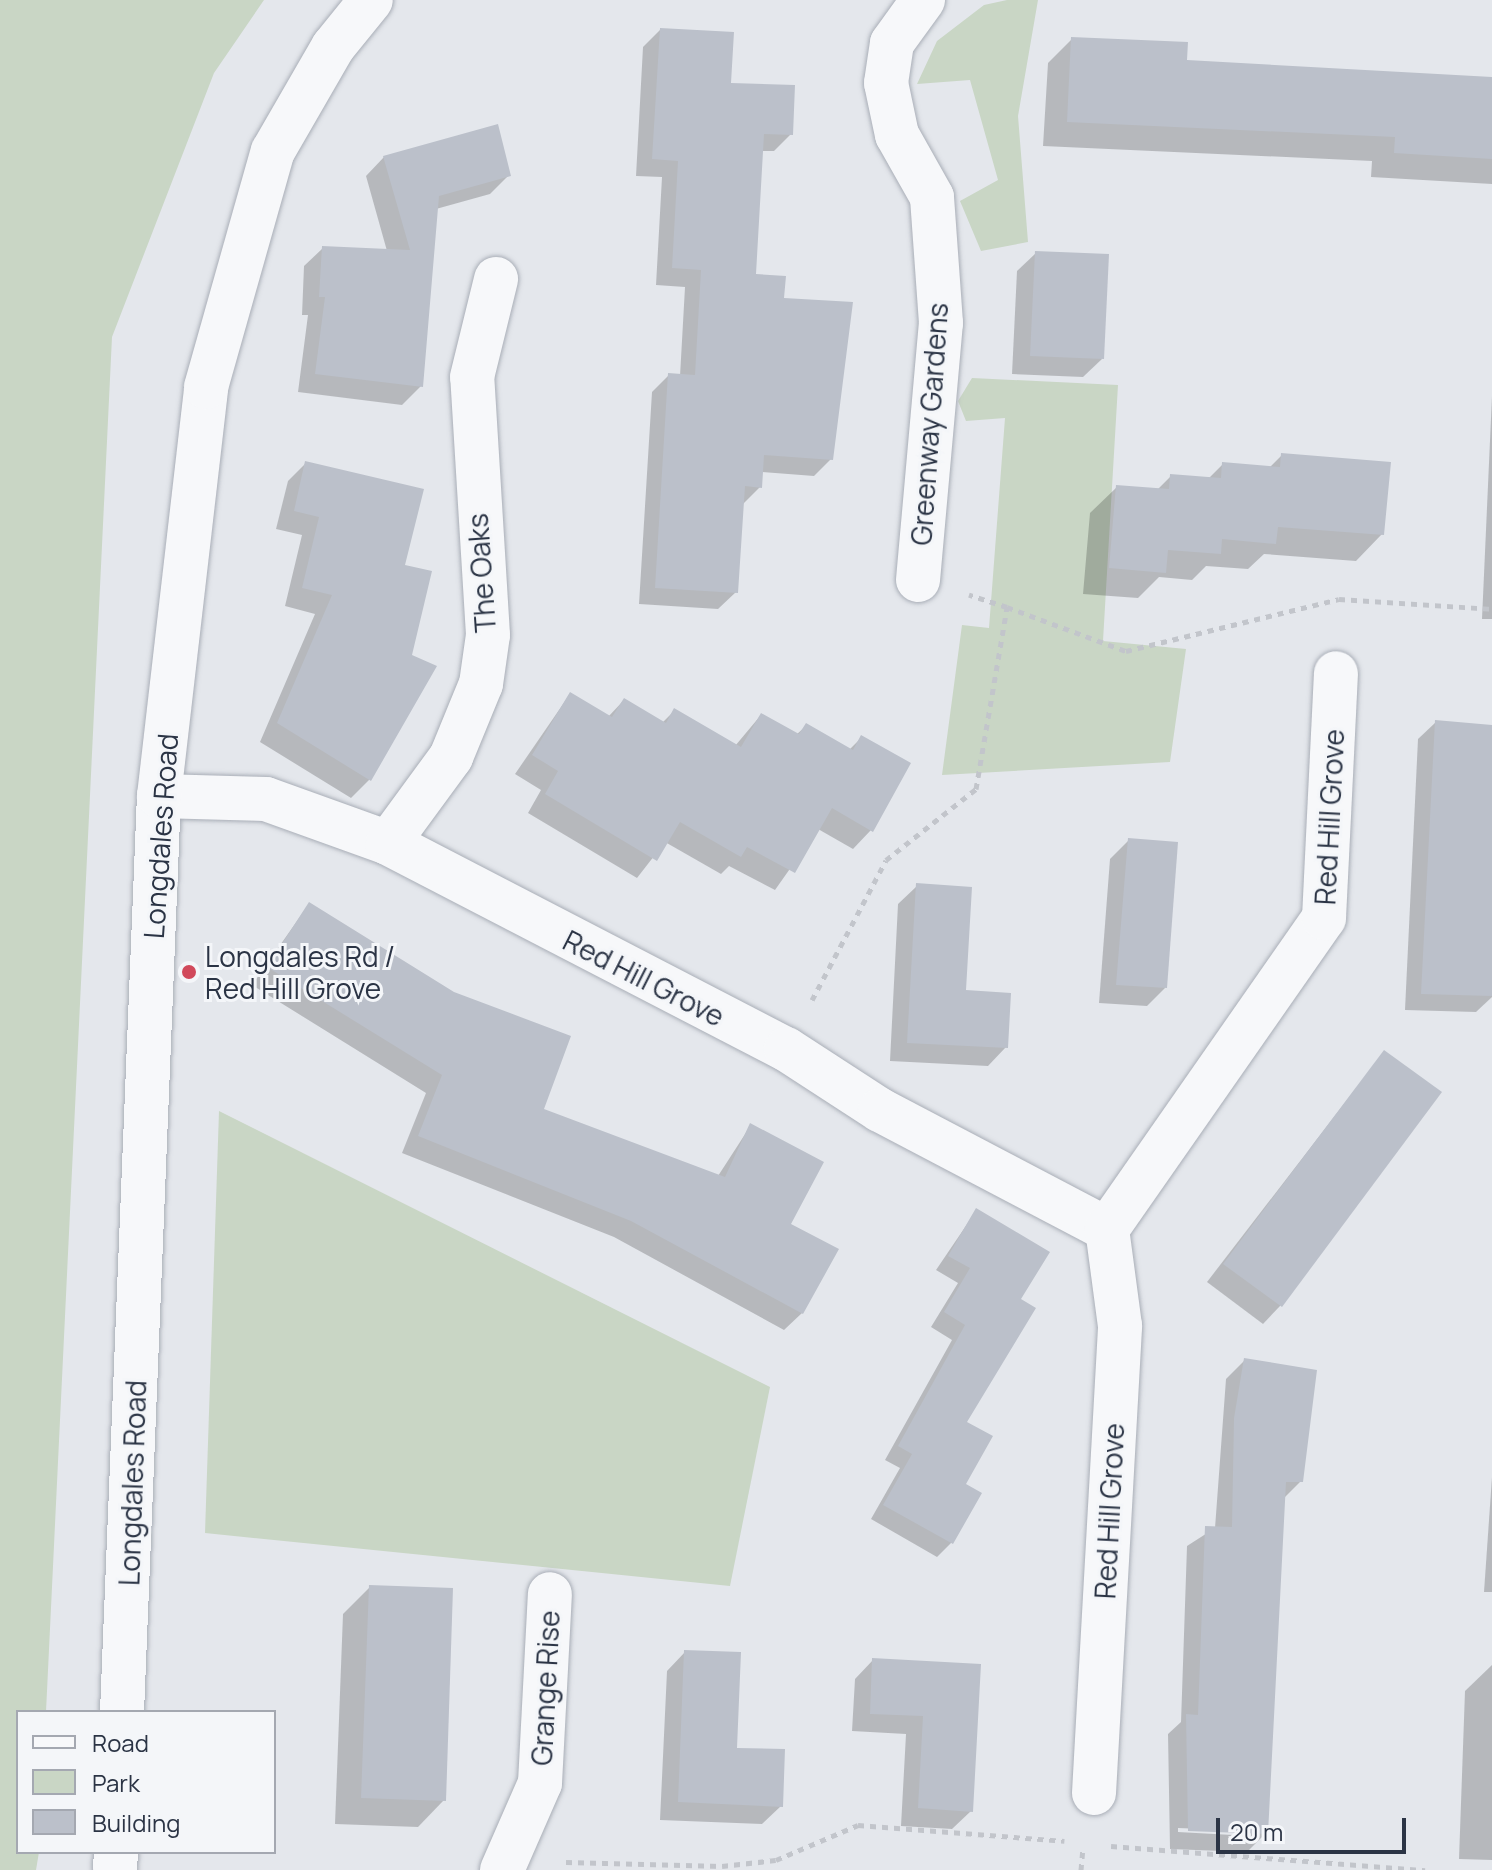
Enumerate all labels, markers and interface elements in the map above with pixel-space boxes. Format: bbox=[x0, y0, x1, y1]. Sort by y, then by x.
street label: Greenway Gardens bbox=[904, 302, 954, 546]
street label: The Oaks bbox=[460, 512, 502, 634]
street label: Red Hill Grove bbox=[1308, 728, 1350, 906]
street label: Longdales Road bbox=[136, 732, 184, 940]
street label: Red Hill Grove bbox=[558, 923, 730, 1033]
place label: Longdales Rd / Red Hill Grove bbox=[205, 939, 395, 1005]
marker: Longdales Rd / Red Hill Grove bbox=[180, 963, 198, 981]
street label: Longdales Road bbox=[112, 1380, 152, 1586]
street label: Red Hill Grove bbox=[1088, 1422, 1130, 1600]
street label: Grange Rise bbox=[524, 1610, 566, 1766]
legend bbox=[16, 1710, 276, 1854]
text: Road bbox=[92, 1726, 149, 1759]
text: Park bbox=[92, 1766, 140, 1799]
scale bar bbox=[1220, 1802, 1410, 1852]
text: Building bbox=[92, 1806, 180, 1839]
text: 20 m bbox=[1230, 1815, 1283, 1848]

